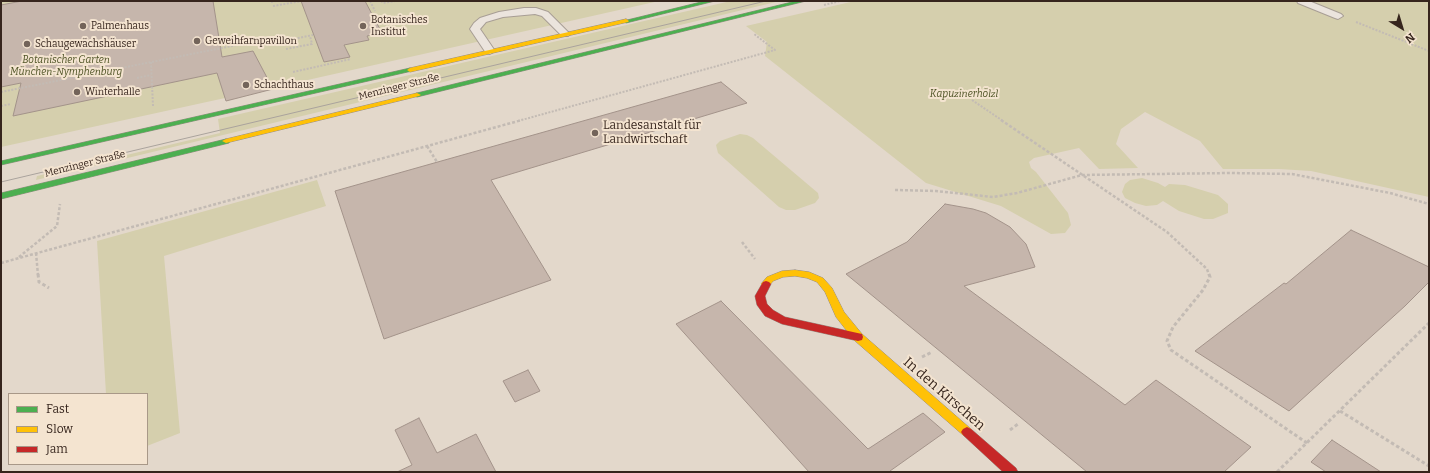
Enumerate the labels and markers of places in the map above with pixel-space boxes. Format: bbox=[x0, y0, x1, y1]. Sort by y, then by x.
place label: Botanisches Institut bbox=[371, 14, 428, 38]
place label: Palmenhaus bbox=[91, 20, 149, 32]
marker: Palmenhaus bbox=[78, 21, 88, 31]
marker: Botanisches Institut bbox=[358, 21, 368, 31]
place label: Geweihfarnpavillon bbox=[205, 35, 297, 47]
marker: Geweihfarnpavillon bbox=[192, 36, 202, 46]
place label: Schaugewächshäuser bbox=[35, 38, 136, 50]
marker: Schaugewächshäuser bbox=[22, 39, 32, 49]
place label: Schachthaus bbox=[254, 79, 314, 91]
marker: Schachthaus bbox=[241, 80, 251, 90]
place label: Winterhalle bbox=[85, 86, 140, 98]
marker: Winterhalle bbox=[72, 87, 82, 97]
place label: Landesanstalt für Landwirtschaft bbox=[603, 119, 701, 147]
marker: Landesanstalt für Landwirtschaft bbox=[590, 128, 600, 138]

